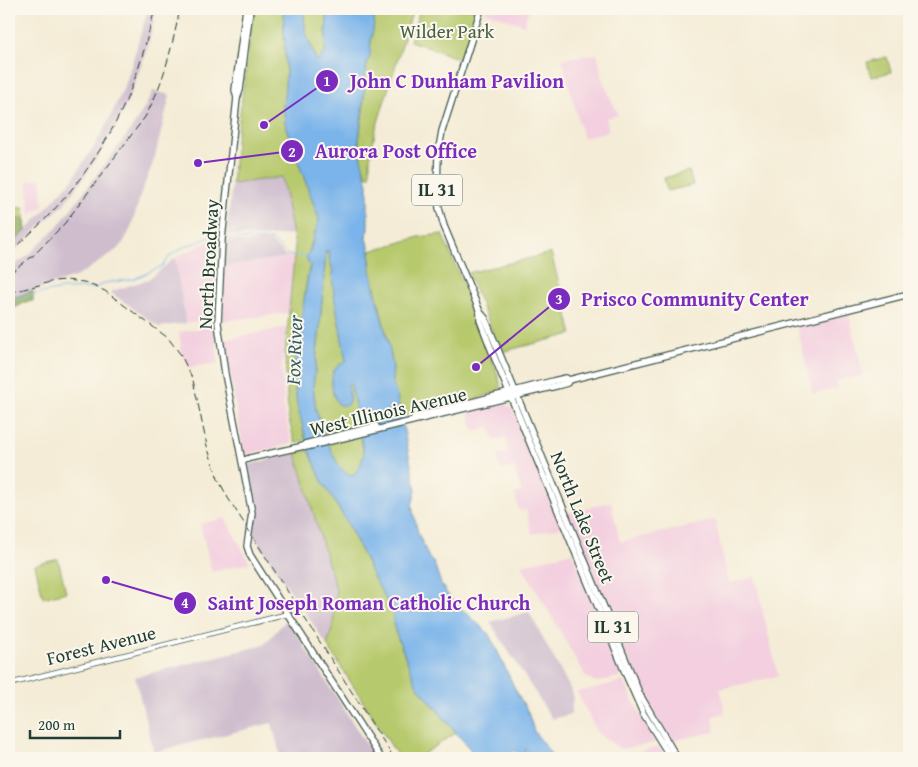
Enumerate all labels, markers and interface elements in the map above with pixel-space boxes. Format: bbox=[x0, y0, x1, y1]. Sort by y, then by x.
park label: Wilder Park bbox=[400, 17, 495, 45]
callout: John C Dunham Pavilion bbox=[315, 63, 574, 98]
text: John C Dunham Pavilion bbox=[347, 66, 564, 95]
text: 1 bbox=[323, 70, 331, 91]
callout: Aurora Post Office bbox=[280, 134, 487, 169]
text: Aurora Post Office bbox=[315, 136, 477, 165]
text: 2 bbox=[288, 141, 296, 162]
road number: IL 31 bbox=[412, 174, 462, 206]
street label: North Broadway bbox=[191, 198, 225, 330]
callout: Prisco Community Center bbox=[546, 281, 819, 316]
text: Prisco Community Center bbox=[581, 284, 809, 313]
text: 3 bbox=[555, 288, 563, 309]
water label: Fox River bbox=[278, 314, 309, 386]
street label: West Illinois Avenue bbox=[307, 379, 469, 443]
street label: North Lake Street bbox=[544, 447, 622, 587]
callout: Saint Joseph Roman Catholic Church bbox=[173, 586, 540, 621]
text: Saint Joseph Roman Catholic Church bbox=[208, 588, 531, 617]
text: 4 bbox=[181, 592, 189, 613]
road number: IL 31 bbox=[588, 612, 638, 642]
street label: Forest Avenue bbox=[44, 618, 159, 672]
scale bar bbox=[30, 707, 120, 739]
text: 200 m bbox=[38, 714, 76, 735]

